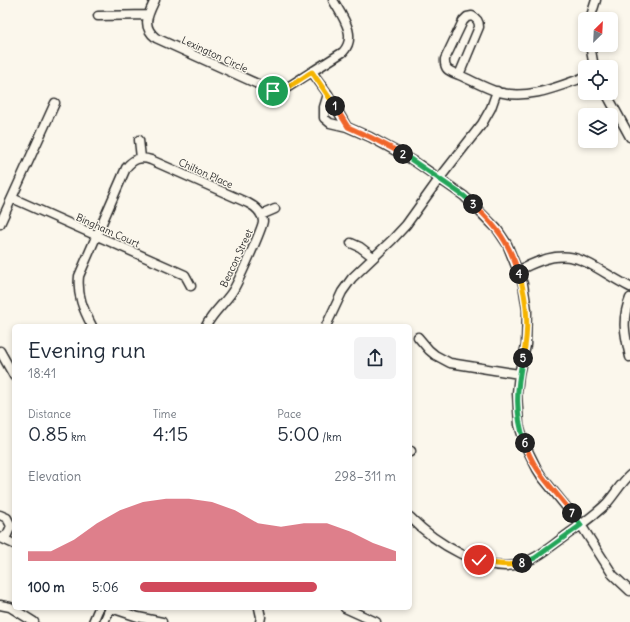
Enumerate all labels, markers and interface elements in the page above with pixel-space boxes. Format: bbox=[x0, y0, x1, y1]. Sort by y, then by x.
north arrow bbox=[578, 12, 618, 52]
map controls bbox=[578, 12, 618, 148]
street label: Lexington Circle bbox=[180, 33, 250, 76]
button: locate bbox=[578, 60, 618, 100]
pin bbox=[256, 74, 290, 108]
icon: arrive bbox=[262, 80, 284, 102]
pin: 1 bbox=[325, 96, 345, 116]
text: 1 bbox=[333, 99, 337, 113]
button: layers bbox=[578, 108, 618, 148]
pin: 2 bbox=[393, 144, 413, 164]
text: 2 bbox=[400, 147, 406, 161]
street label: Chilton Place bbox=[177, 156, 235, 191]
pin: 3 bbox=[463, 194, 483, 214]
text: 3 bbox=[470, 197, 476, 211]
street label: Bingham Court bbox=[74, 211, 142, 251]
street label: Beacon Street bbox=[217, 226, 256, 290]
pin: 4 bbox=[509, 264, 529, 284]
text: 4 bbox=[516, 267, 522, 281]
text: Evening run bbox=[28, 336, 146, 364]
button: share bbox=[354, 337, 396, 379]
pin: 5 bbox=[513, 348, 533, 368]
text: 5 bbox=[520, 351, 526, 365]
text: 18:41 bbox=[28, 365, 56, 382]
text: Distance bbox=[28, 407, 71, 421]
text: Time bbox=[153, 407, 176, 421]
text: Pace bbox=[277, 407, 301, 421]
text: 0.85 bbox=[28, 421, 68, 446]
text: 4:15 bbox=[153, 421, 188, 446]
text: 5:00 bbox=[277, 421, 320, 446]
text: km bbox=[68, 430, 86, 444]
text: /km bbox=[320, 430, 342, 444]
pin: 6 bbox=[515, 433, 535, 453]
text: 6 bbox=[522, 436, 528, 450]
text: Elevation bbox=[28, 468, 81, 485]
text: 298–311 m bbox=[334, 468, 396, 485]
pin: 7 bbox=[562, 503, 582, 523]
text: 7 bbox=[569, 506, 575, 520]
pin bbox=[462, 543, 496, 577]
icon: check bbox=[468, 549, 490, 571]
pin: 8 bbox=[512, 553, 532, 573]
text: 8 bbox=[519, 556, 525, 570]
text: 100 m bbox=[28, 579, 65, 596]
text: 5:06 bbox=[92, 579, 118, 596]

